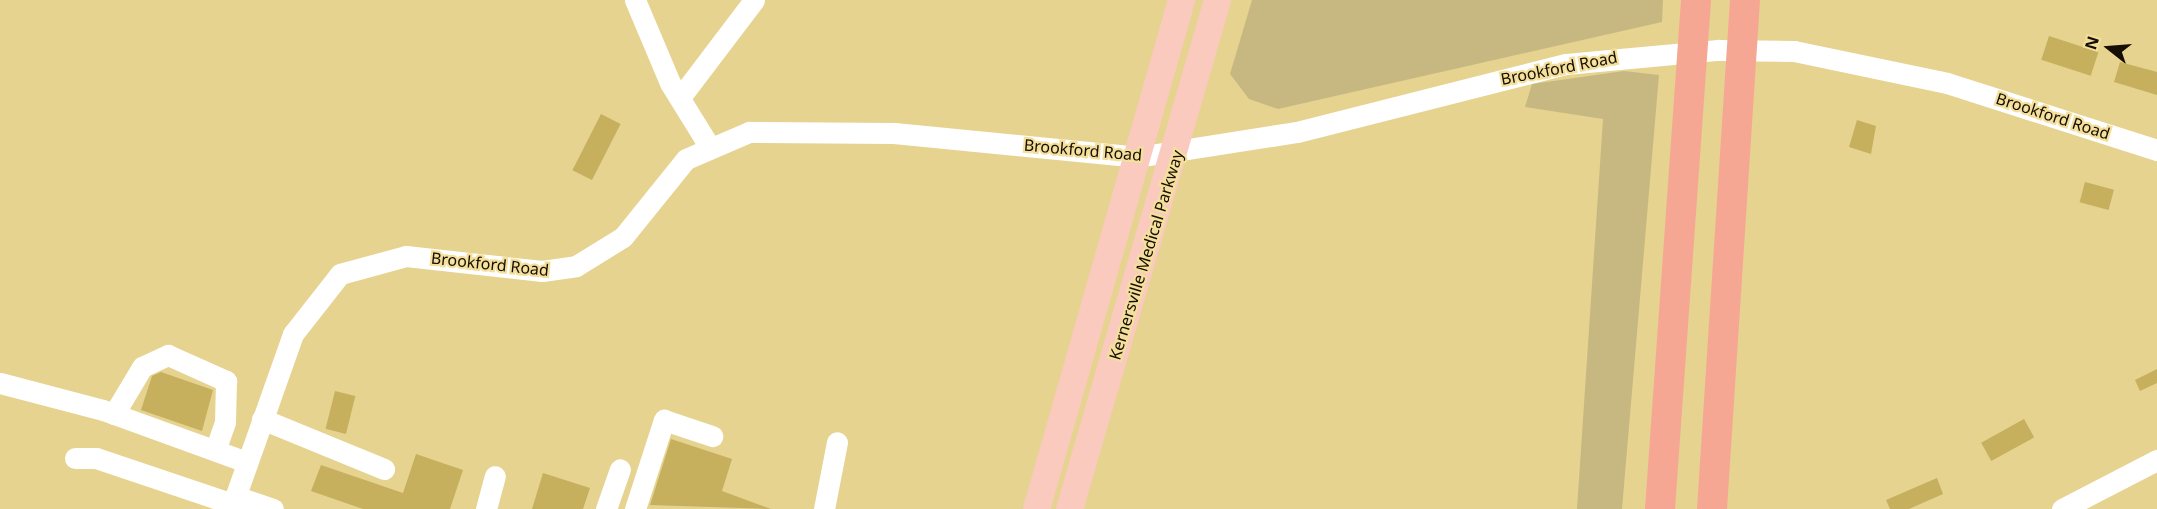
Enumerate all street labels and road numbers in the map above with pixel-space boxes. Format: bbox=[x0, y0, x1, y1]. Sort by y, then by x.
street label: Brookford Road bbox=[1499, 47, 1619, 89]
street label: Brookford Road bbox=[1994, 89, 2112, 143]
street label: Brookford Road bbox=[1023, 135, 1143, 165]
street label: Kernersville Medical Parkway bbox=[1105, 148, 1187, 362]
street label: Brookford Road bbox=[430, 248, 550, 280]

